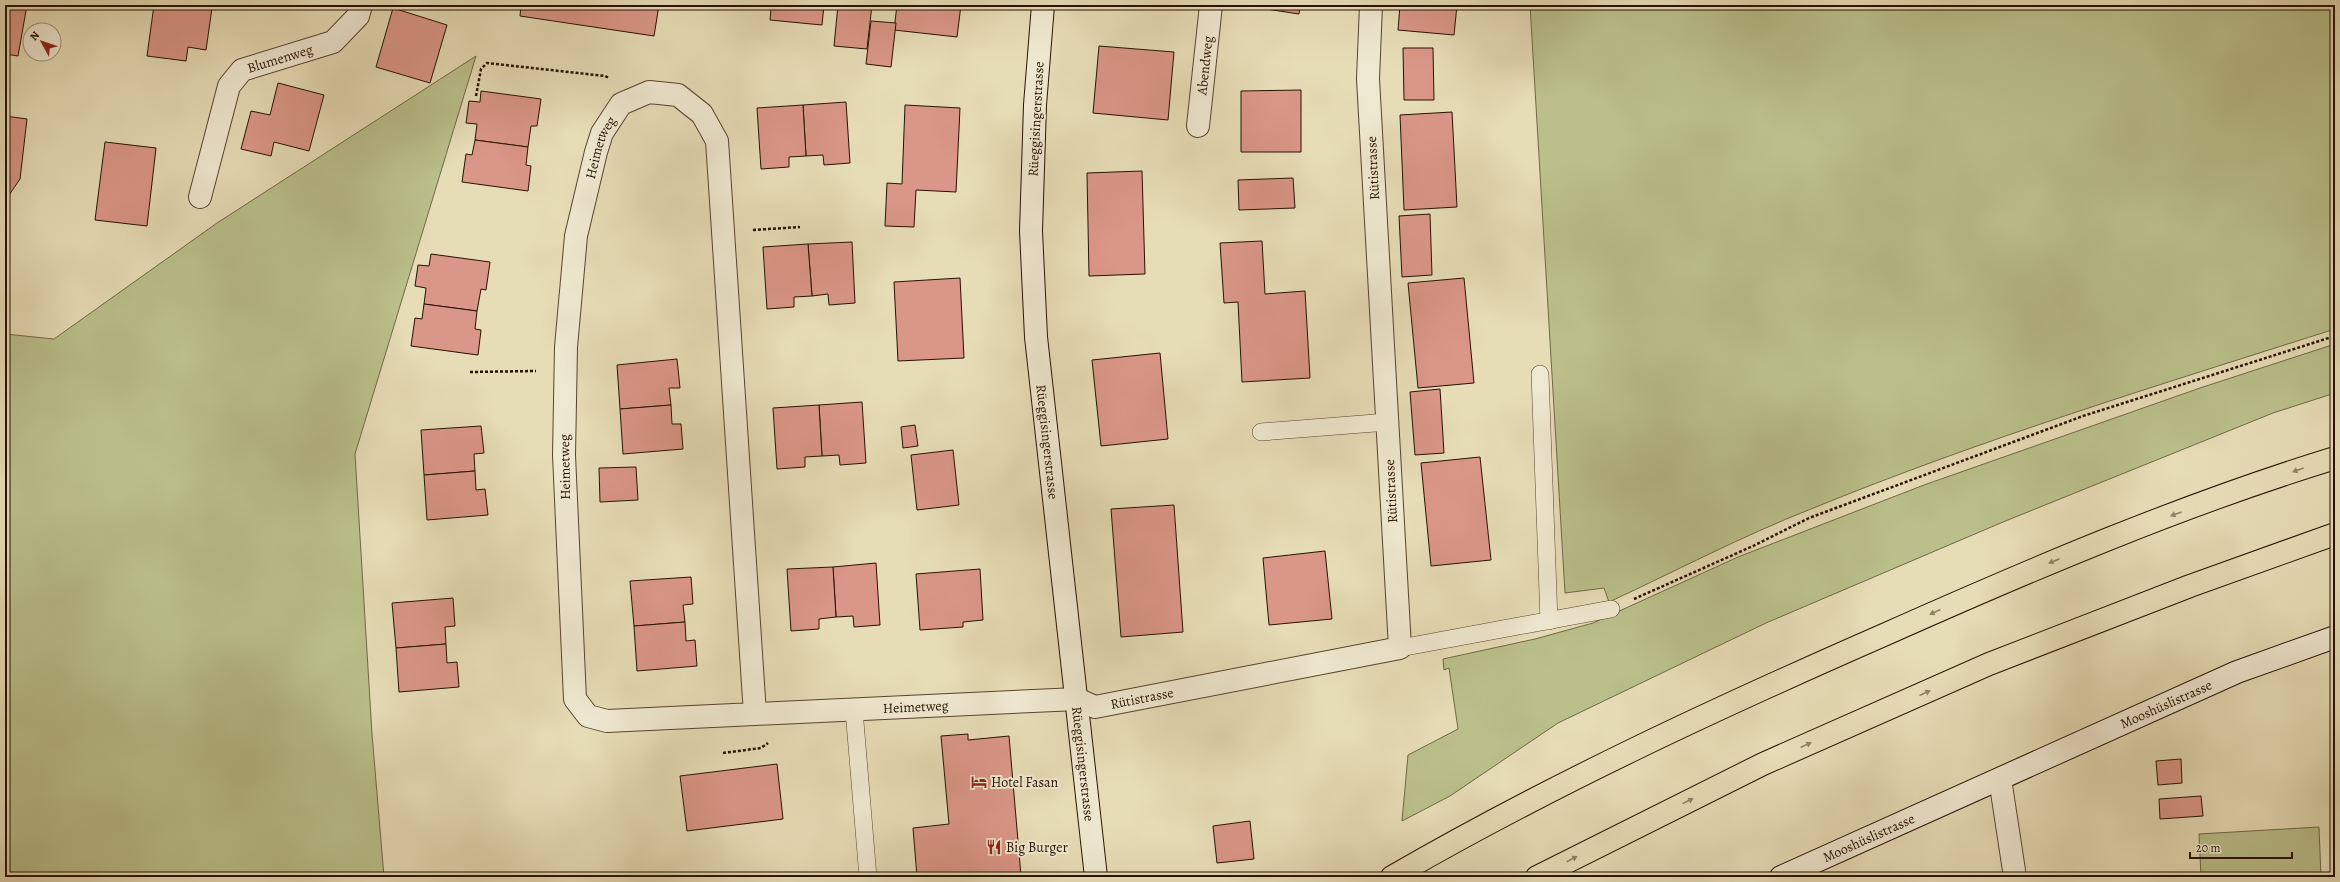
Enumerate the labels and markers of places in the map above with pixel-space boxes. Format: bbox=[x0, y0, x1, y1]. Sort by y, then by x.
hotel icon: Hotel Fasan bbox=[970, 773, 988, 791]
place label: Hotel Fasan bbox=[991, 773, 1059, 792]
restaurant icon: Big Burger bbox=[985, 838, 1003, 856]
place label: Big Burger bbox=[1006, 838, 1069, 857]

